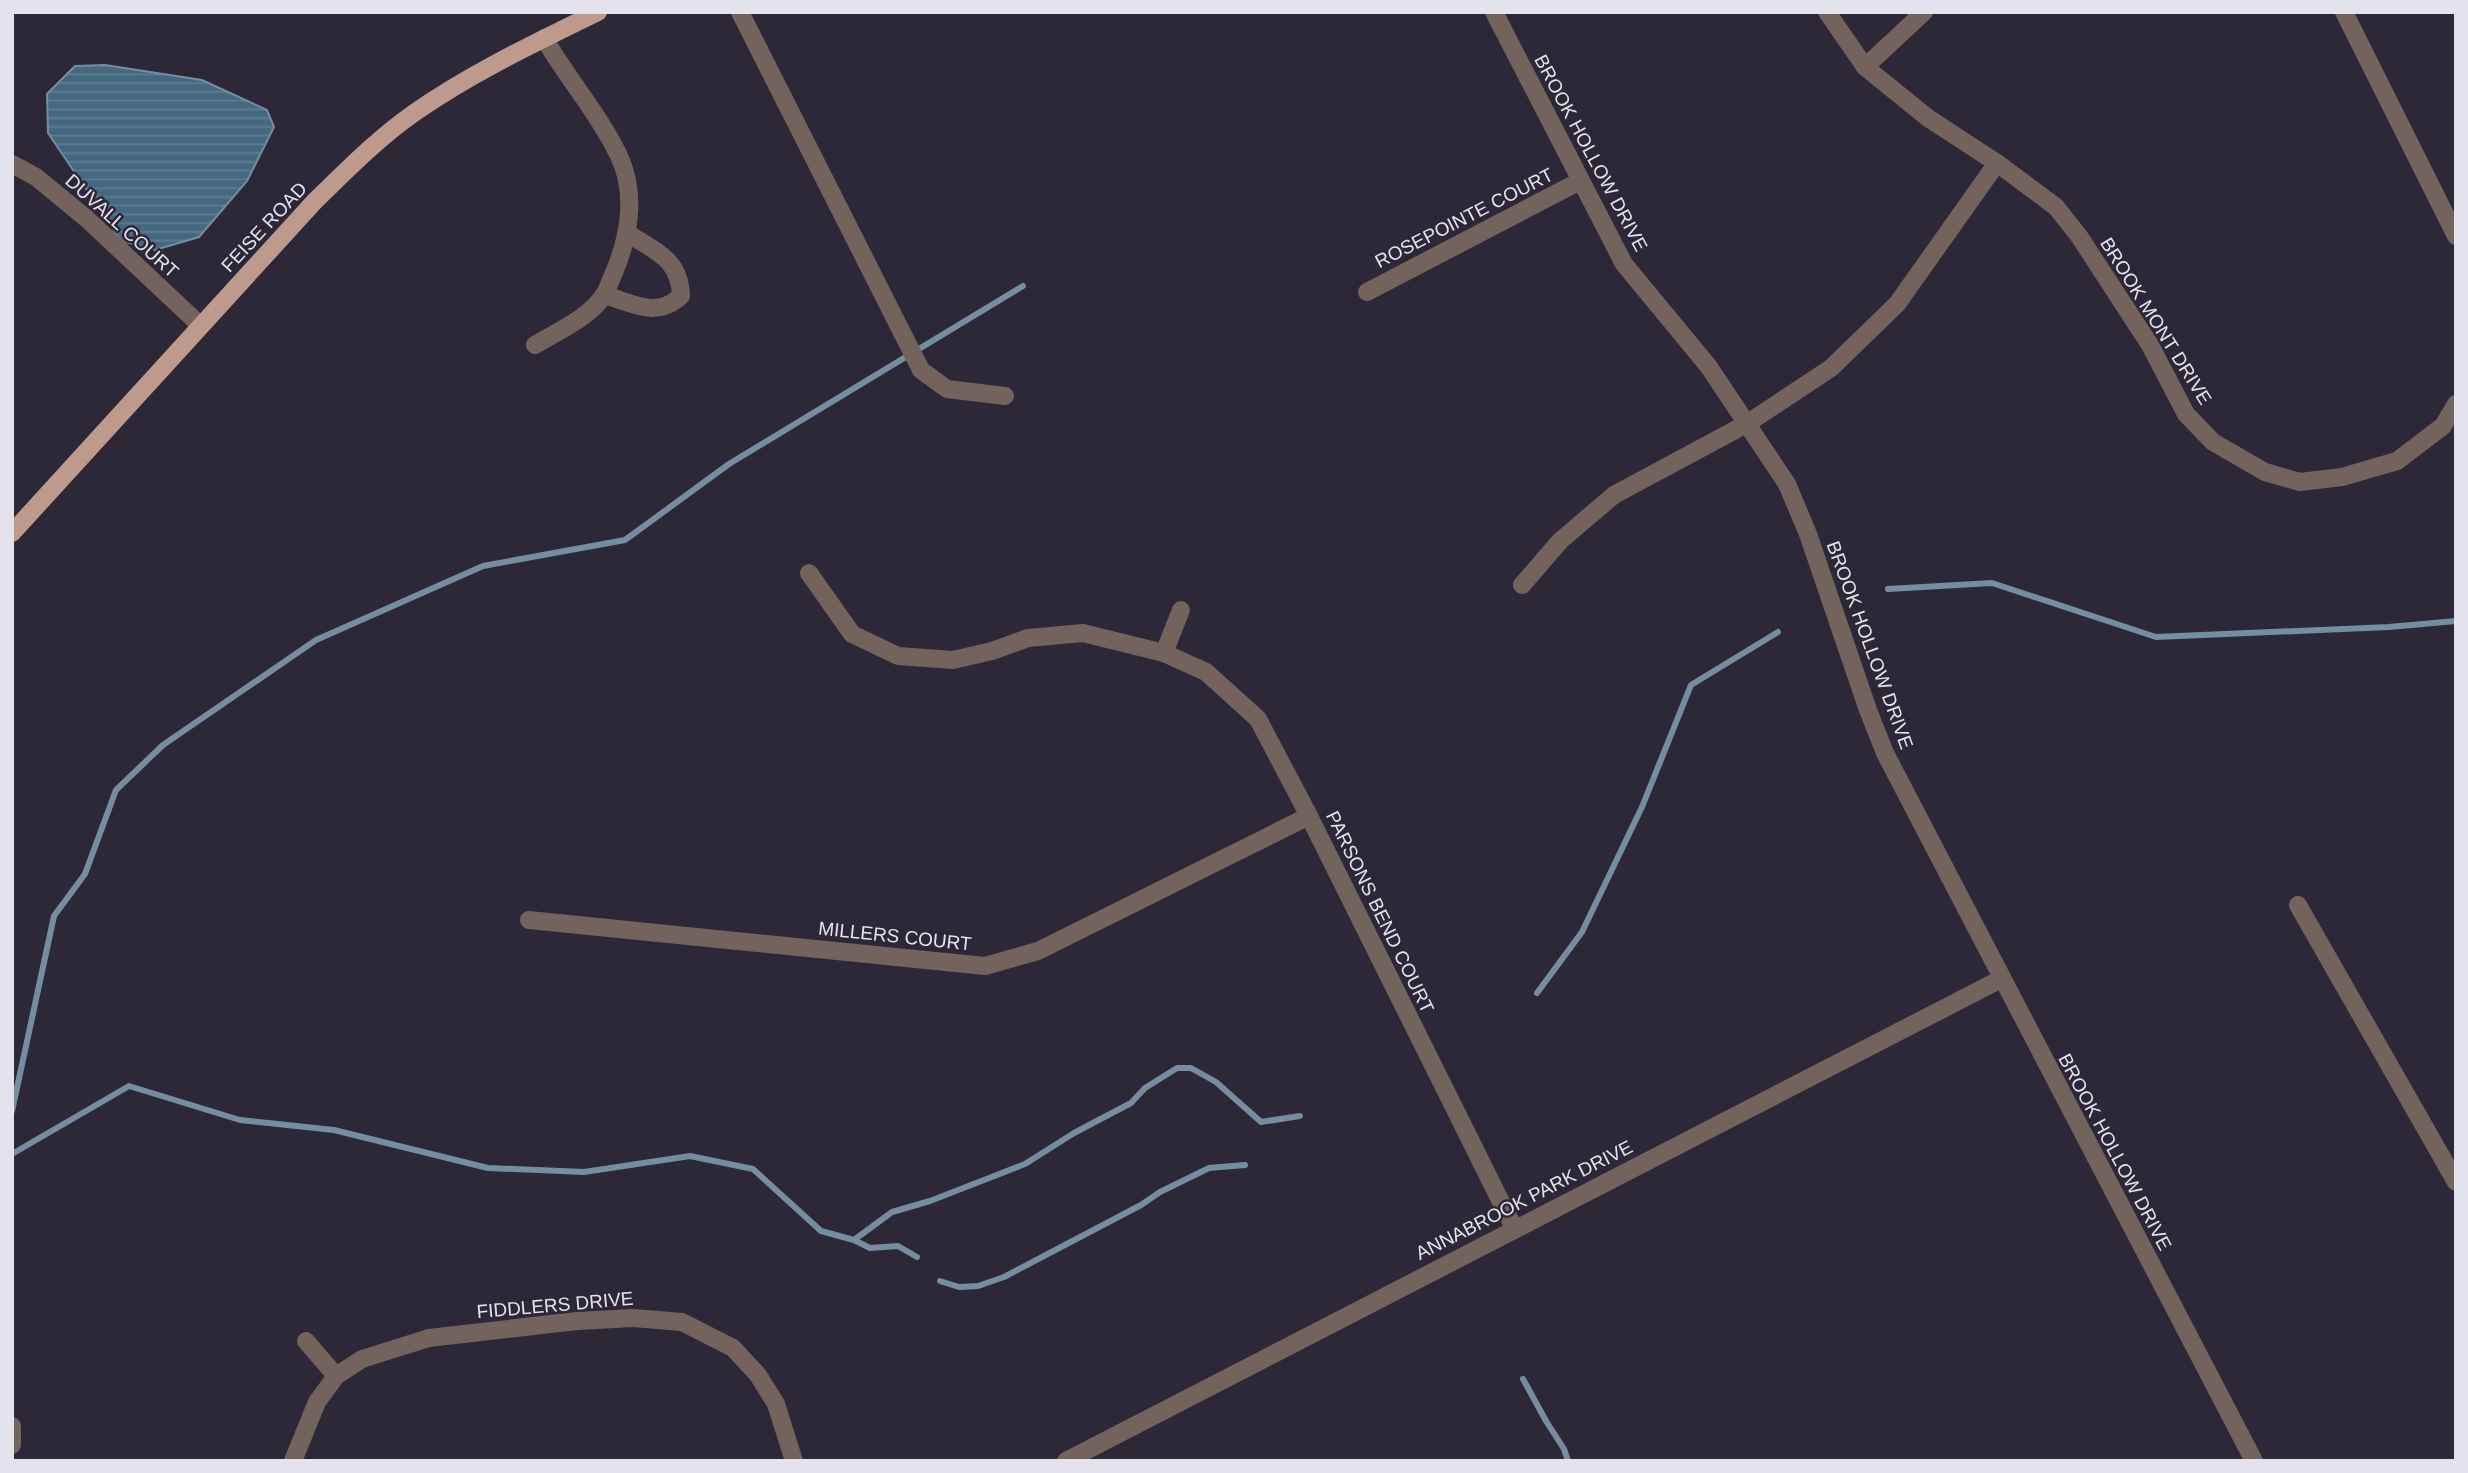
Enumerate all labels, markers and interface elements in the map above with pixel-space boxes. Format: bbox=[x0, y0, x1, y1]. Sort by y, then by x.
street label: BROOK HOLLOW DRIVE bbox=[1530, 51, 1652, 255]
street label: ROSEPOINTE COURT bbox=[1371, 164, 1557, 272]
street label: DUVALL COURT bbox=[61, 170, 183, 282]
street label: FEISE ROAD bbox=[217, 178, 311, 276]
street label: BROOK MONT DRIVE bbox=[2096, 234, 2216, 408]
street label: BROOK HOLLOW DRIVE bbox=[1823, 538, 1917, 752]
street label: PARSONS BEND COURT bbox=[1322, 808, 1438, 1017]
street label: MILLERS COURT bbox=[817, 918, 973, 955]
street label: BROOK HOLLOW DRIVE bbox=[2054, 1050, 2176, 1254]
street label: ANNABROOK PARK DRIVE bbox=[1412, 1136, 1636, 1264]
street label: FIDDLERS DRIVE bbox=[476, 1288, 634, 1322]

